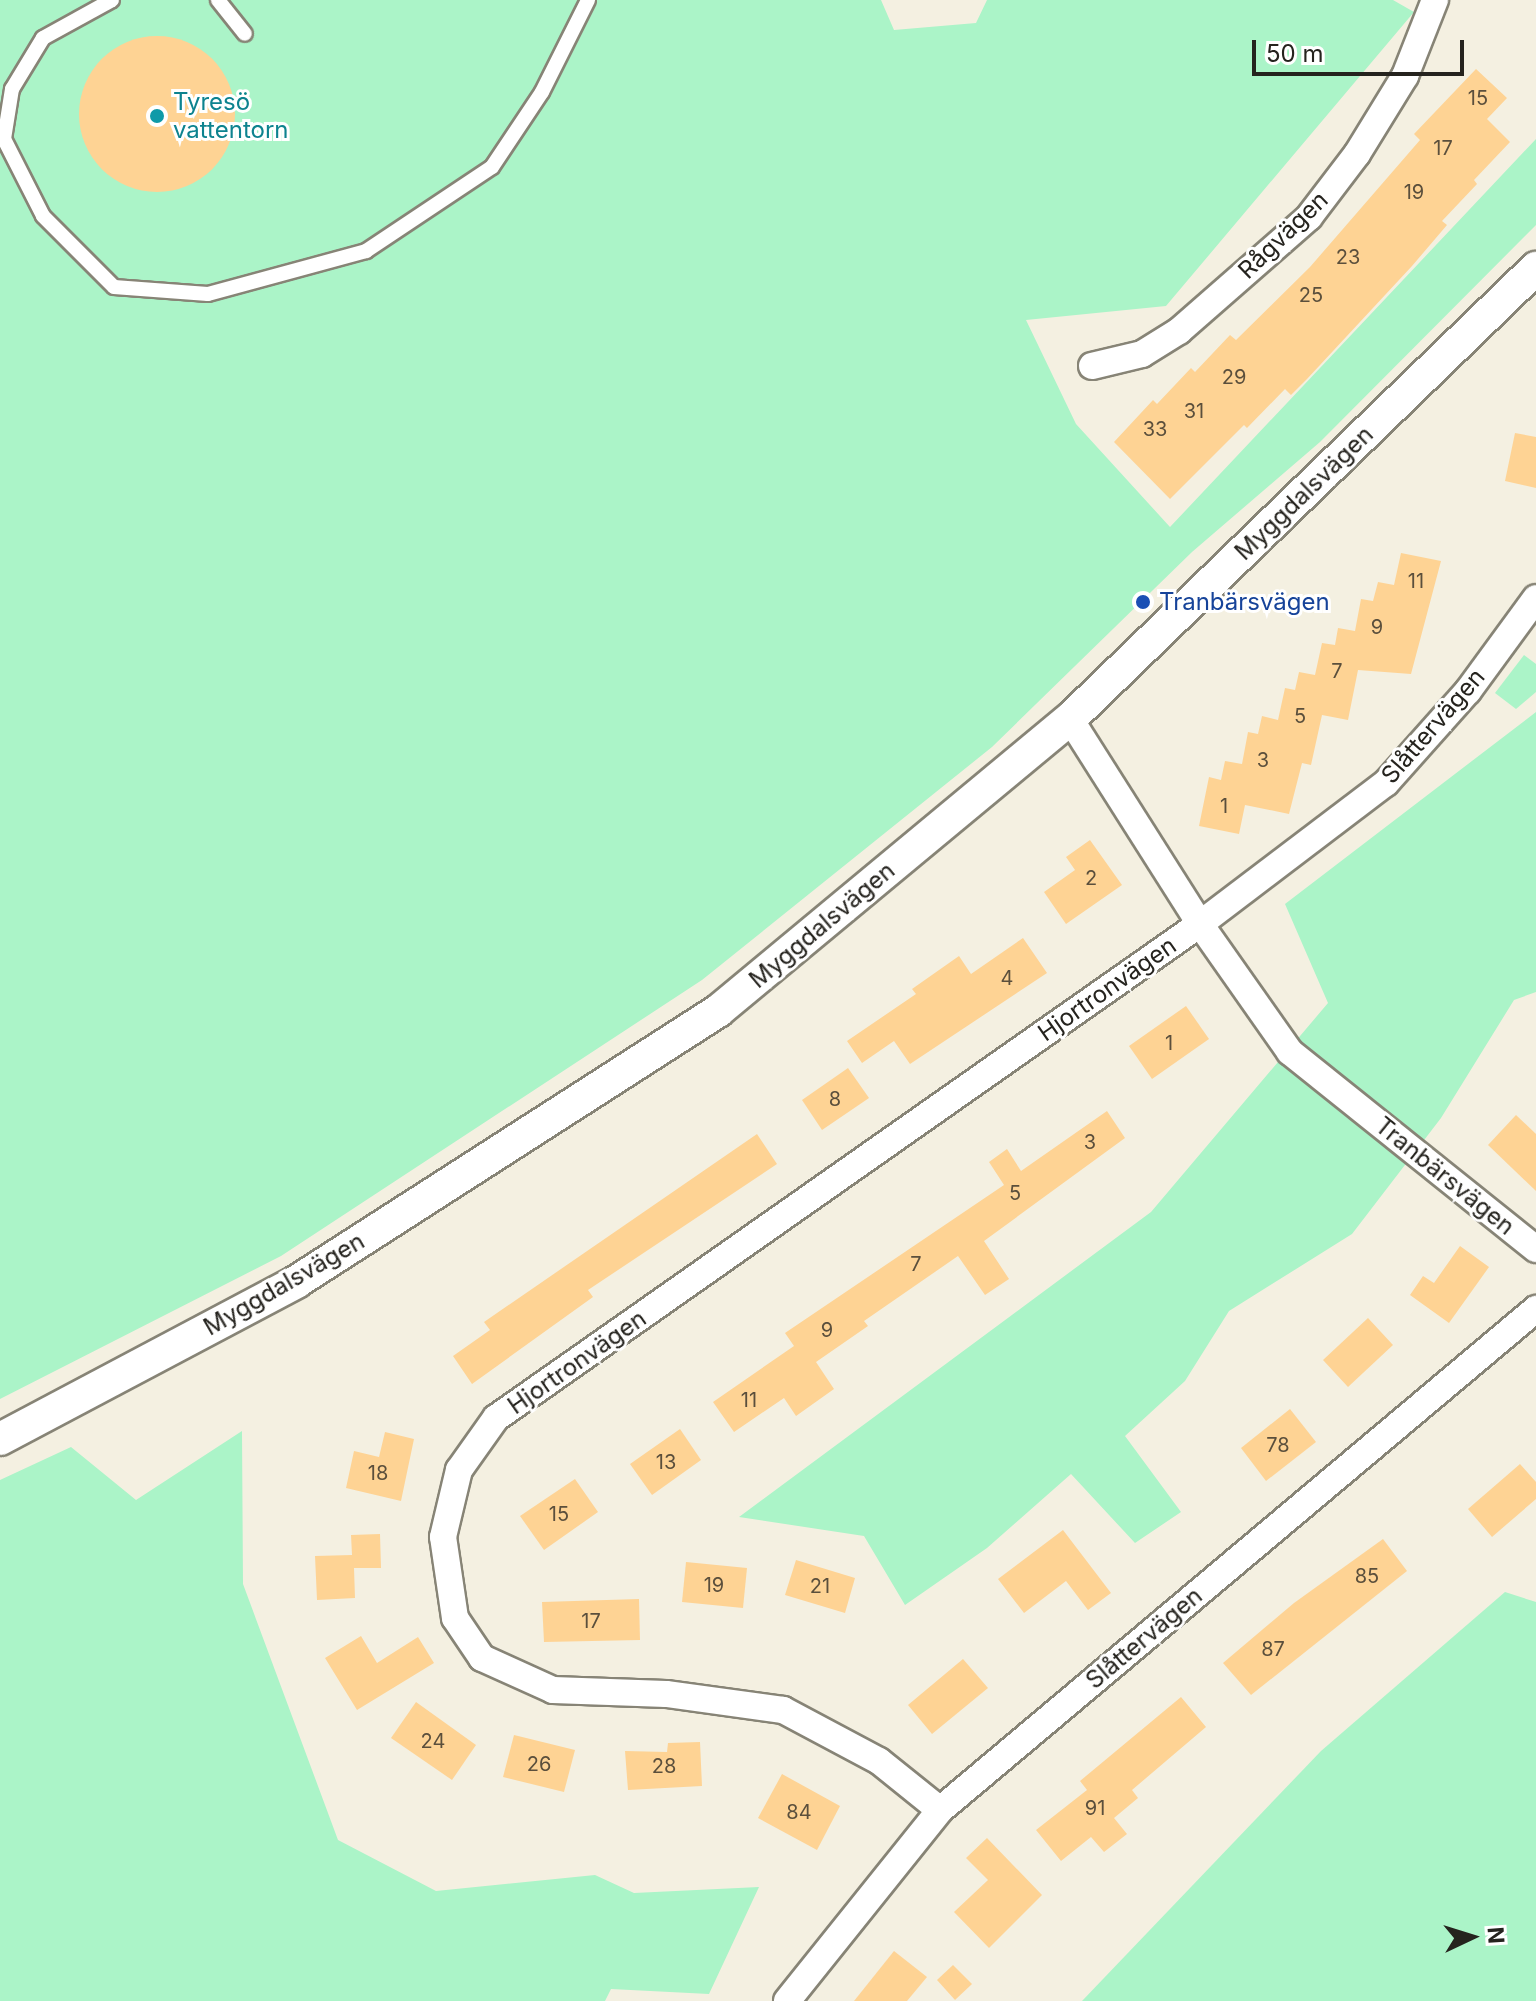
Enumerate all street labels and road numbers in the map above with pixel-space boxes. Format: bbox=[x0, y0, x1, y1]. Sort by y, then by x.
street label: Rågvägen bbox=[1232, 185, 1334, 285]
street label: Myggdalsvägen bbox=[1229, 420, 1379, 566]
street label: Slåttervägen bbox=[1375, 663, 1491, 789]
street label: Myggdalsvägen bbox=[744, 856, 900, 994]
street label: Hjortronvägen bbox=[1032, 931, 1182, 1047]
street label: Tranbärsvägen bbox=[1370, 1111, 1520, 1241]
street label: Myggdalsvägen bbox=[199, 1226, 369, 1342]
street label: Hjortronvägen bbox=[502, 1304, 652, 1420]
street label: Slåttervägen bbox=[1080, 1581, 1208, 1695]

